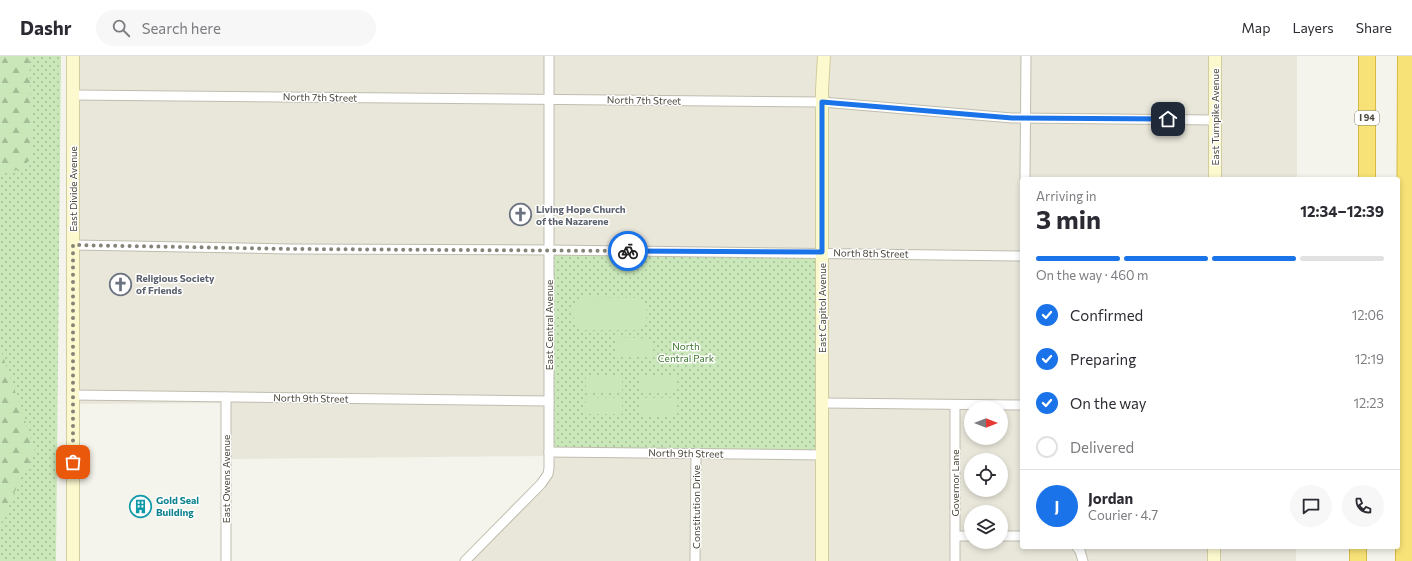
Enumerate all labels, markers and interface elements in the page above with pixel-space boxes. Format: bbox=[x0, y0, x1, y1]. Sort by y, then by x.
search box bbox=[96, 10, 376, 46]
text: Dashr bbox=[20, 16, 72, 39]
icon: search bbox=[110, 17, 132, 39]
text: Search here bbox=[142, 19, 221, 37]
text: Map bbox=[1242, 19, 1270, 36]
text: Layers bbox=[1292, 19, 1334, 36]
text: Share bbox=[1356, 19, 1392, 36]
street label: East Turnpike Avenue bbox=[1209, 69, 1221, 165]
street label: North 7th Street bbox=[283, 90, 357, 104]
street label: North 7th Street bbox=[607, 93, 681, 107]
pin bbox=[1151, 102, 1185, 136]
icon: home bbox=[1157, 108, 1179, 130]
road number: I 94 bbox=[1355, 111, 1379, 125]
street label: East Divide Avenue bbox=[67, 146, 79, 232]
text: Arriving in bbox=[1036, 188, 1096, 204]
church icon: Living Hope Church of the Nazarene bbox=[508, 202, 534, 228]
text: 12:34–12:39 bbox=[1300, 202, 1384, 220]
place label: Living Hope Church of the Nazarene bbox=[536, 203, 626, 227]
text: 3 min bbox=[1036, 203, 1101, 234]
courier bbox=[608, 231, 648, 271]
icon: bike bbox=[617, 240, 639, 262]
street label: North 8th Street bbox=[833, 246, 909, 260]
street label: East Capitol Avenue bbox=[816, 263, 828, 353]
text: On the way · 460 m bbox=[1036, 267, 1148, 283]
church icon: Religious Society of Friends bbox=[108, 271, 134, 297]
place label: Religious Society of Friends bbox=[136, 272, 215, 296]
street label: East Central Avenue bbox=[543, 280, 555, 370]
icon: check bbox=[1036, 304, 1058, 326]
text: Confirmed bbox=[1070, 306, 1143, 324]
text: 12:06 bbox=[1352, 307, 1384, 323]
park label: North Central Park bbox=[658, 340, 715, 364]
icon: check bbox=[1036, 348, 1058, 370]
text: Preparing bbox=[1070, 350, 1136, 368]
text: 12:19 bbox=[1355, 351, 1384, 367]
street label: North 9th Street bbox=[273, 391, 349, 405]
icon: check bbox=[1036, 392, 1058, 414]
text: On the way bbox=[1070, 394, 1147, 412]
text: 12:23 bbox=[1354, 395, 1384, 411]
north arrow bbox=[964, 401, 1008, 445]
map controls bbox=[964, 401, 1008, 549]
street label: East Owens Avenue bbox=[220, 435, 232, 523]
text: Delivered bbox=[1070, 438, 1134, 456]
pin bbox=[56, 445, 90, 479]
street label: North 9th Street bbox=[648, 446, 724, 460]
street label: Governor Lane bbox=[949, 450, 961, 516]
icon: bag bbox=[62, 451, 84, 473]
button: locate bbox=[964, 453, 1008, 497]
street label: Constitution Drive bbox=[690, 465, 702, 549]
button: chat bbox=[1290, 485, 1332, 527]
button: phone bbox=[1342, 485, 1384, 527]
text: Jordan bbox=[1088, 489, 1133, 507]
building icon: Gold Seal Building bbox=[127, 493, 153, 519]
place label: Gold Seal Building bbox=[156, 494, 199, 518]
text: J bbox=[1055, 497, 1059, 515]
button: layers bbox=[964, 505, 1008, 549]
text: Courier · 4.7 bbox=[1088, 507, 1158, 523]

